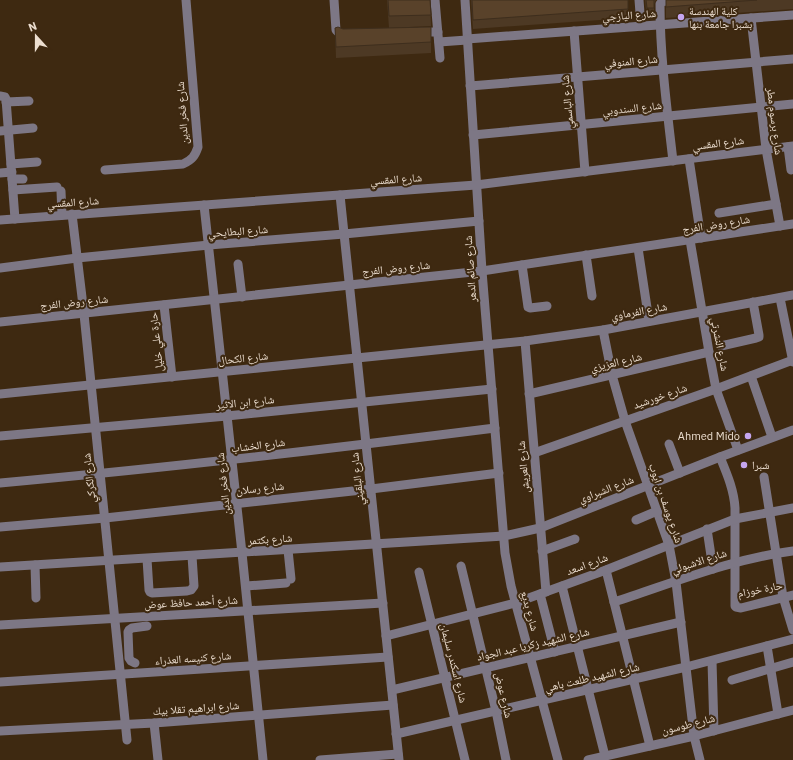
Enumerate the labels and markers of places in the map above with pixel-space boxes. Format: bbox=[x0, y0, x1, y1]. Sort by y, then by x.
place label: كلية الهندسة بشبرا جامعة بنها bbox=[689, 4, 752, 31]
marker: كلية الهندسة بشبرا جامعة بنها bbox=[676, 12, 686, 22]
place label: Ahmed Mido bbox=[678, 429, 740, 443]
marker: Ahmed Mido bbox=[743, 431, 753, 441]
place label: شبرا bbox=[752, 458, 770, 472]
marker: شبرا bbox=[739, 460, 749, 470]

